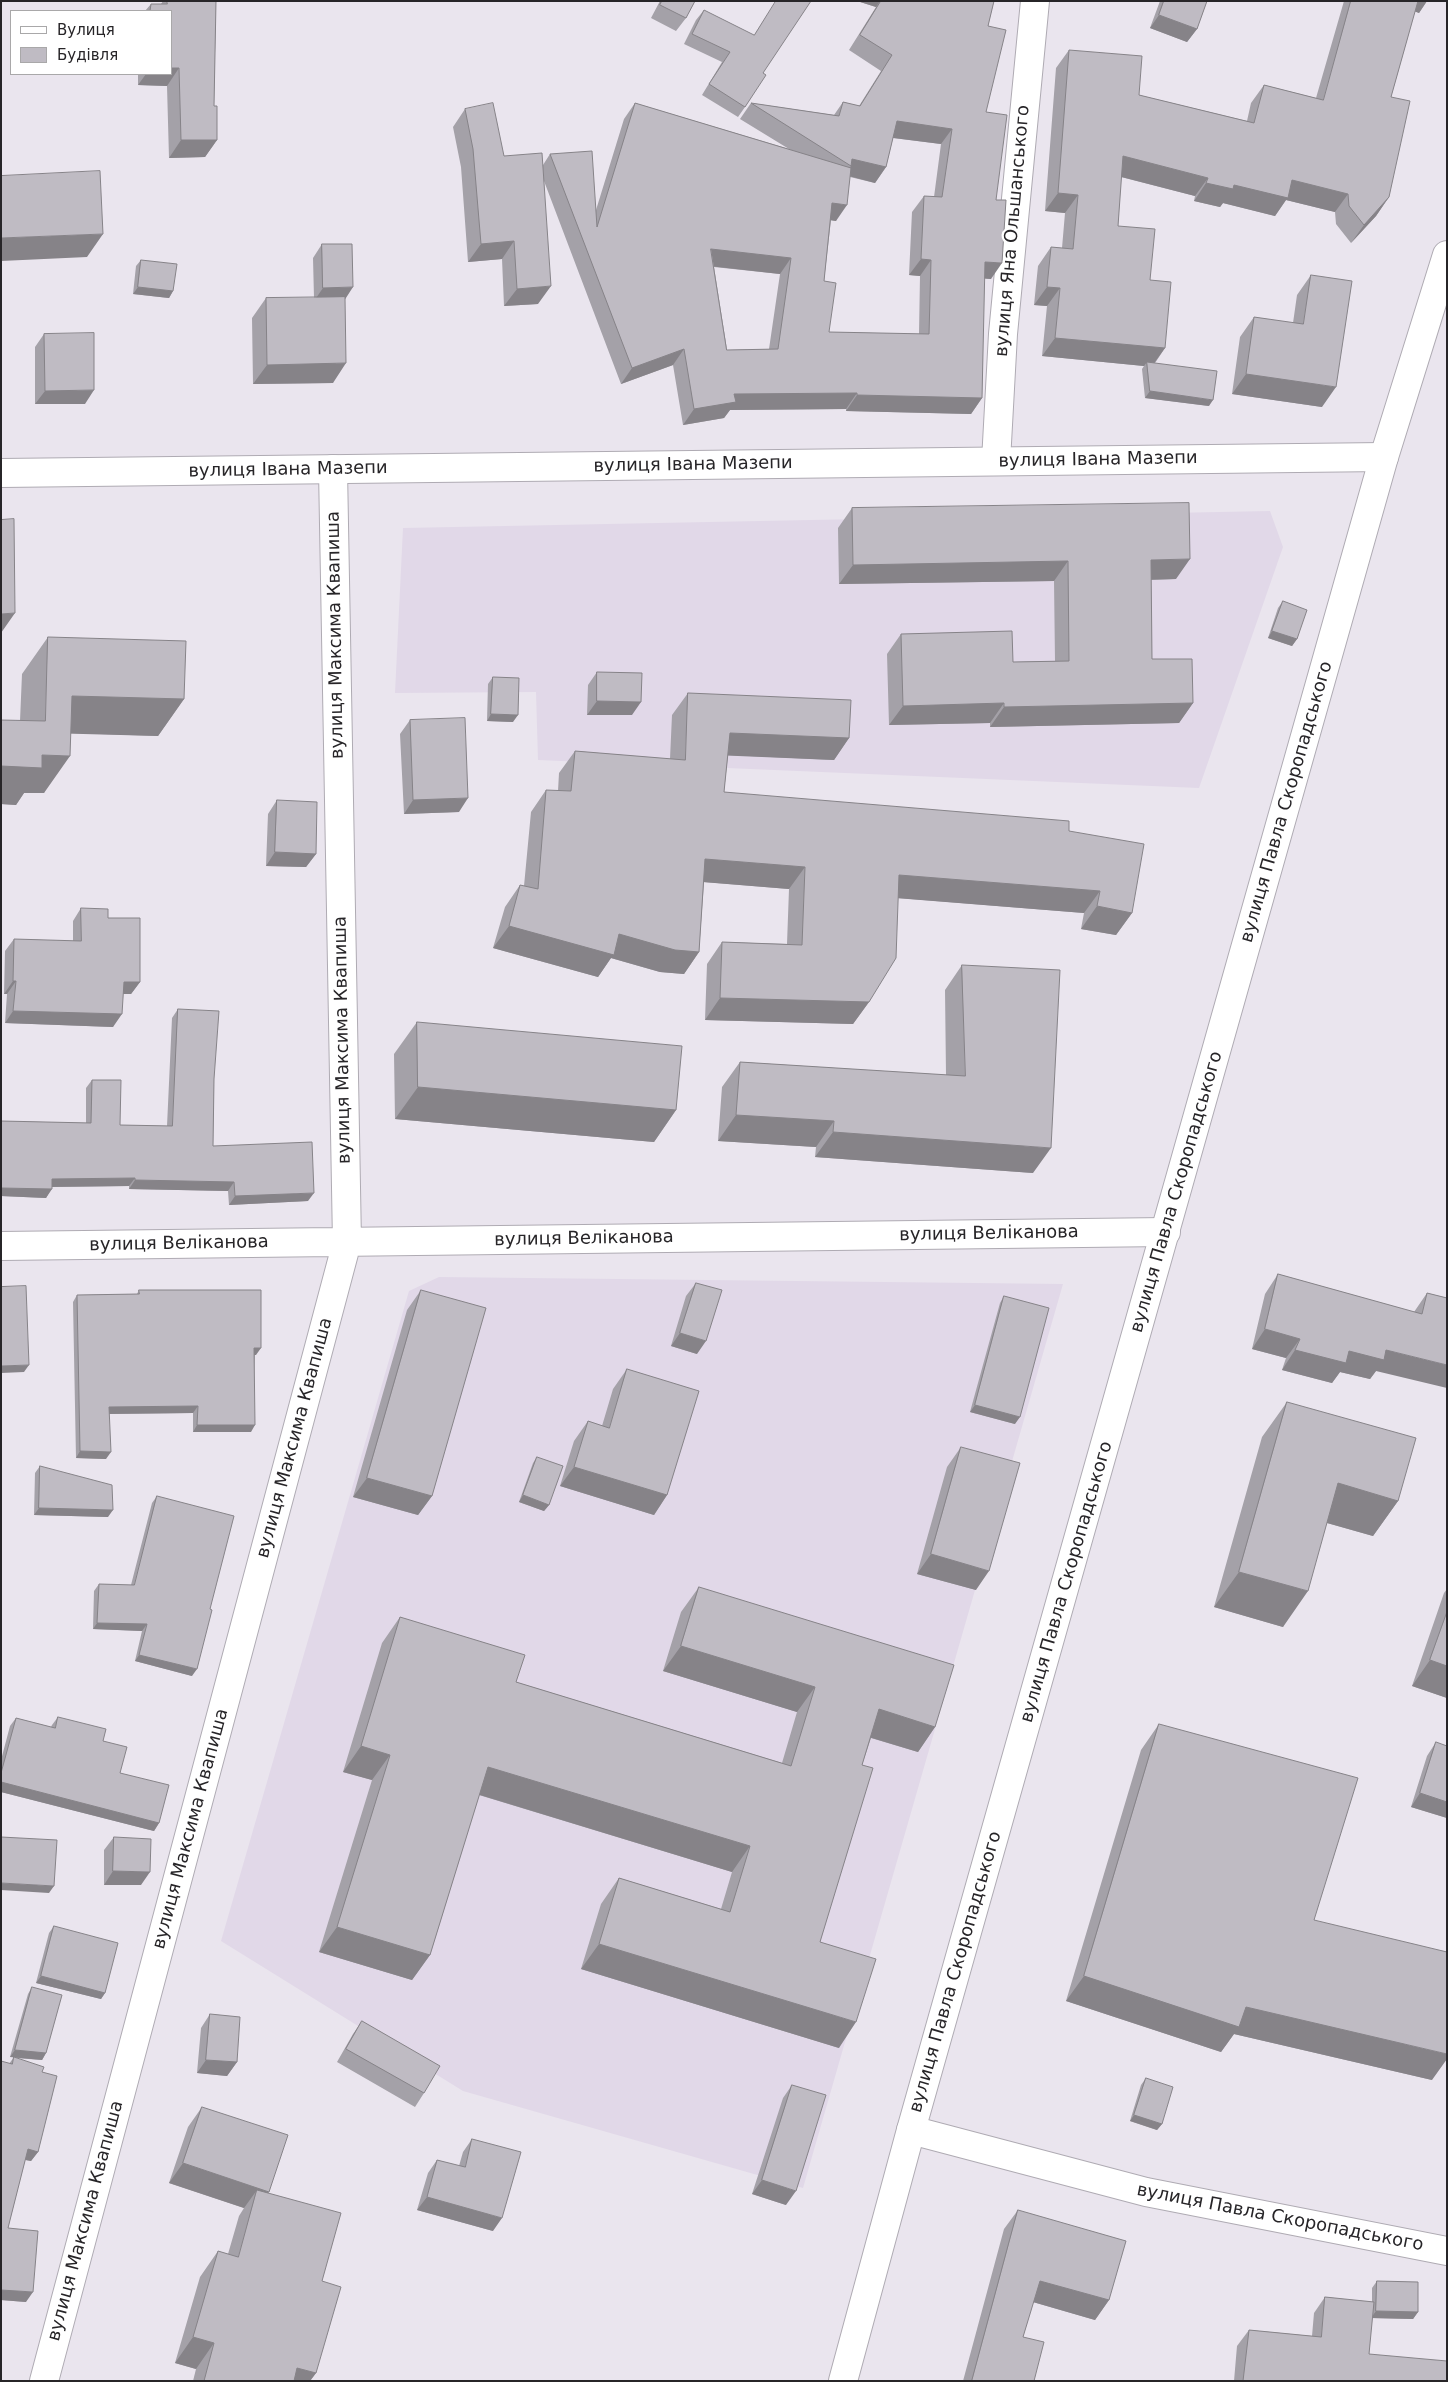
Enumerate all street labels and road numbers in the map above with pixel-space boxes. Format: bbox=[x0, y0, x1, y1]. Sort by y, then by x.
street label: вулиця Яна Ольшанського bbox=[991, 104, 1035, 358]
street label: вулиця Івана Мазепи bbox=[998, 447, 1198, 473]
street label: вулиця Івана Мазепи bbox=[593, 452, 793, 478]
street label: вулиця Івана Мазепи bbox=[188, 457, 388, 483]
street label: вулиця Максима Квапиша bbox=[323, 511, 349, 759]
street label: вулиця Павла Скоропадського bbox=[1236, 659, 1338, 945]
street label: вулиця Максима Квапиша bbox=[330, 916, 356, 1164]
street label: вулиця Павла Скоропадського bbox=[1126, 1049, 1228, 1335]
street label: вулиця Веліканова bbox=[899, 1222, 1079, 1246]
street label: вулиця Веліканова bbox=[494, 1227, 674, 1251]
street label: вулиця Веліканова bbox=[89, 1232, 269, 1256]
street label: вулиця Максима Квапиша bbox=[252, 1315, 338, 1561]
street label: вулиця Павла Скоропадського bbox=[1016, 1439, 1118, 1725]
street label: вулиця Максима Квапиша bbox=[148, 1706, 234, 1952]
street label: вулиця Павла Скоропадського bbox=[905, 1829, 1007, 2115]
street label: вулиця Максима Квапиша bbox=[43, 2098, 129, 2344]
street label: вулиця Павла Скоропадського bbox=[1135, 2180, 1425, 2256]

